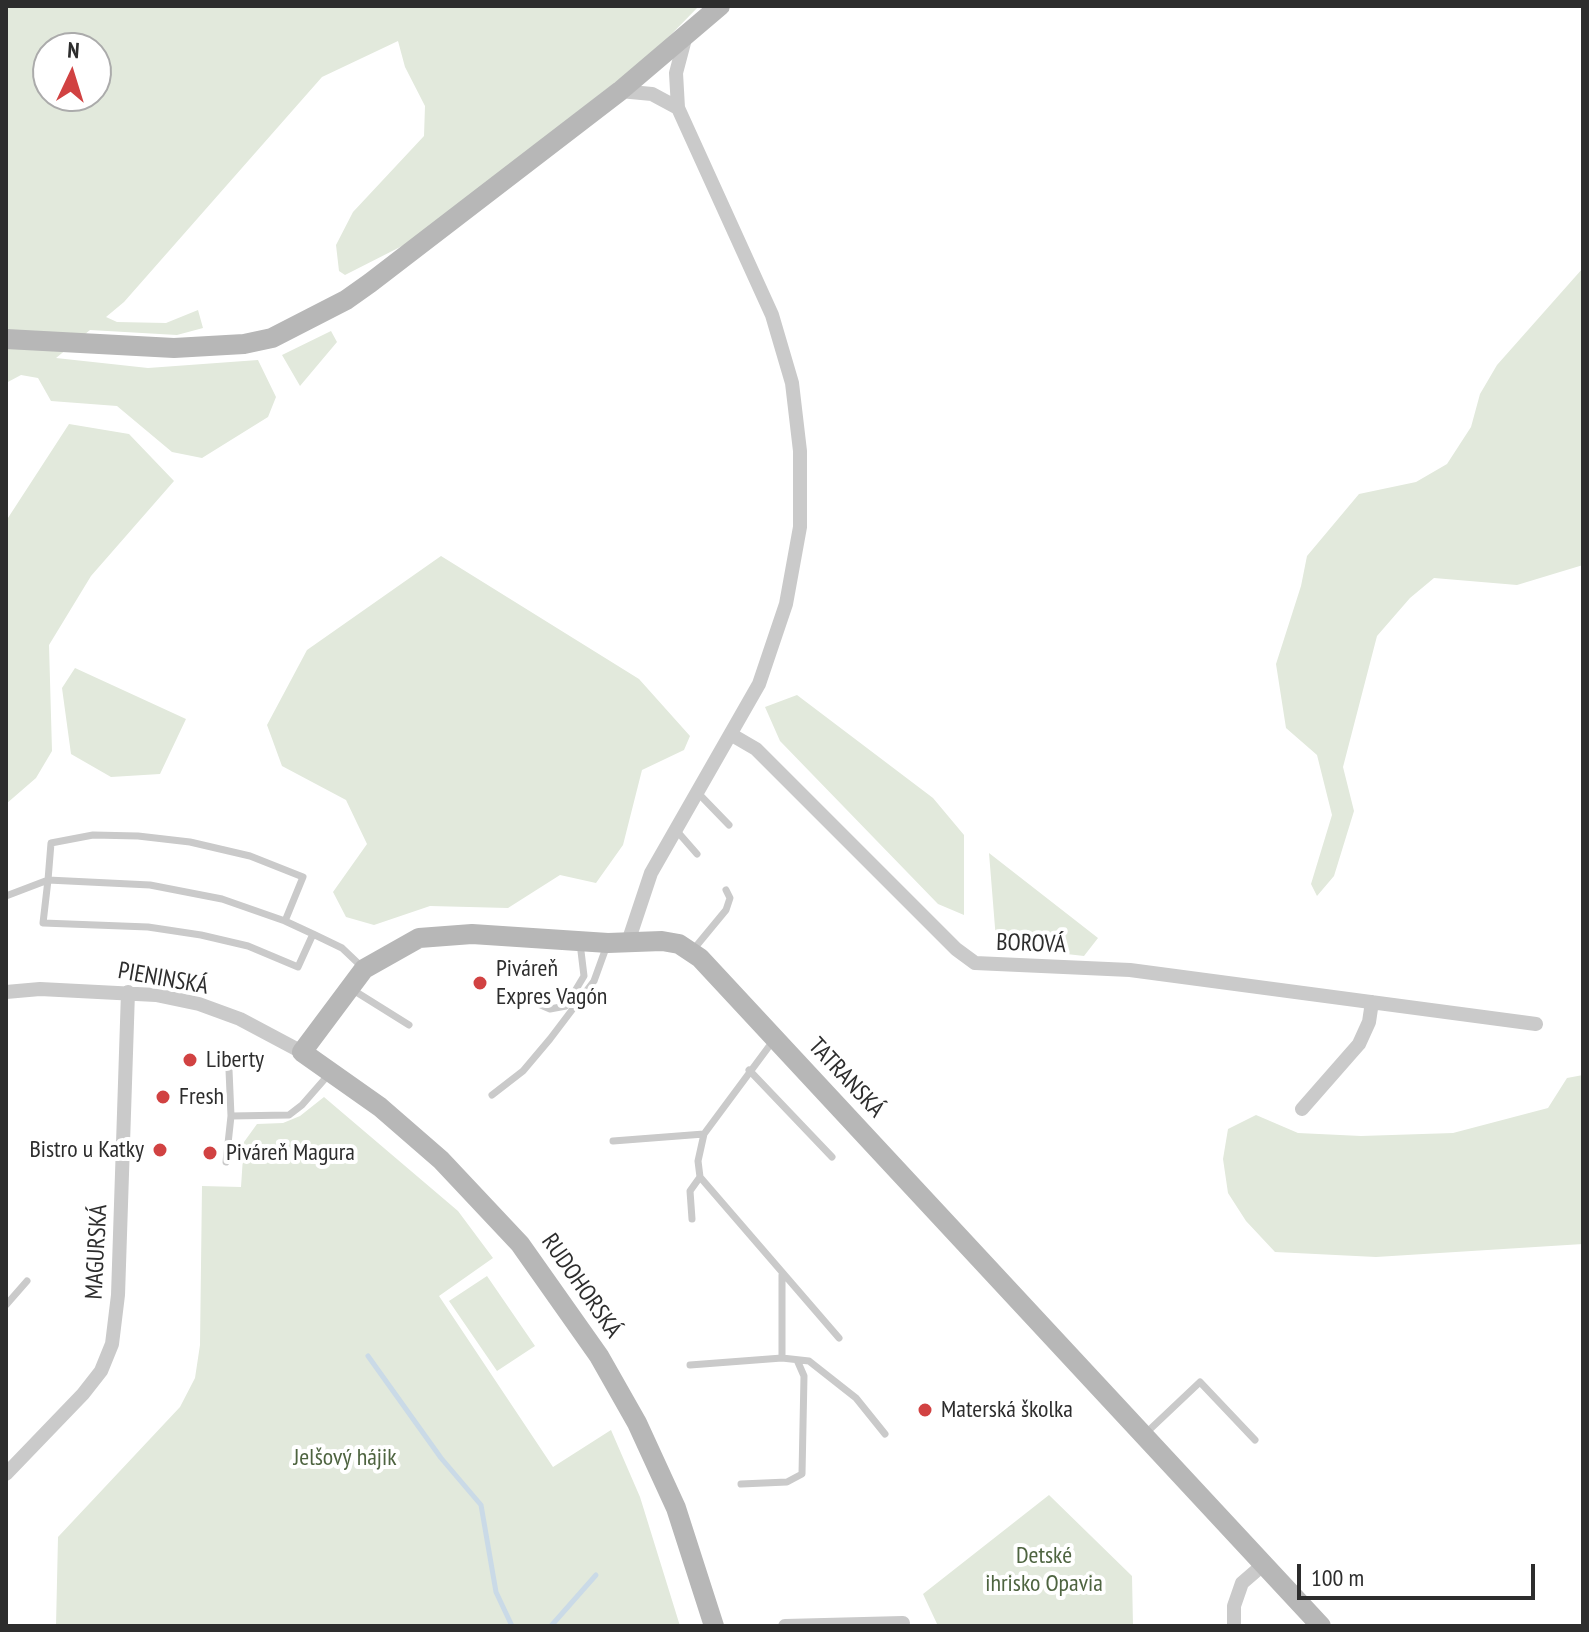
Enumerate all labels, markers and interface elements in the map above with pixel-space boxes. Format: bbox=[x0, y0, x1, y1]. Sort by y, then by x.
north arrow bbox=[32, 32, 112, 112]
text: N bbox=[67, 36, 80, 64]
street label: BOROVÁ bbox=[996, 928, 1066, 960]
place label: Piváreň Expres Vagón bbox=[496, 955, 607, 1011]
street label: PIENINSKÁ bbox=[116, 957, 210, 1001]
marker: Piváreň Expres Vagón bbox=[471, 974, 489, 992]
street label: TATRANSKÁ bbox=[802, 1032, 890, 1124]
place label: Liberty bbox=[206, 1046, 264, 1074]
marker: Liberty bbox=[181, 1051, 199, 1069]
place label: Fresh bbox=[179, 1083, 224, 1111]
marker: Fresh bbox=[154, 1088, 172, 1106]
place label: Bistro u Katky bbox=[29, 1136, 144, 1164]
place label: Piváreň Magura bbox=[226, 1139, 355, 1167]
marker: Bistro u Katky bbox=[151, 1141, 169, 1159]
marker: Piváreň Magura bbox=[201, 1144, 219, 1162]
street label: MAGURSKÁ bbox=[80, 1204, 114, 1300]
street label: RUDOHORSKÁ bbox=[535, 1228, 627, 1344]
place label: Materská školka bbox=[941, 1396, 1073, 1424]
marker: Materská školka bbox=[916, 1401, 934, 1419]
park label: Jelšový hájik bbox=[293, 1444, 397, 1472]
park label: Detské ihrisko Opavia bbox=[985, 1542, 1103, 1598]
scale bar bbox=[1301, 1548, 1539, 1598]
text: 100 m bbox=[1311, 1562, 1364, 1593]

